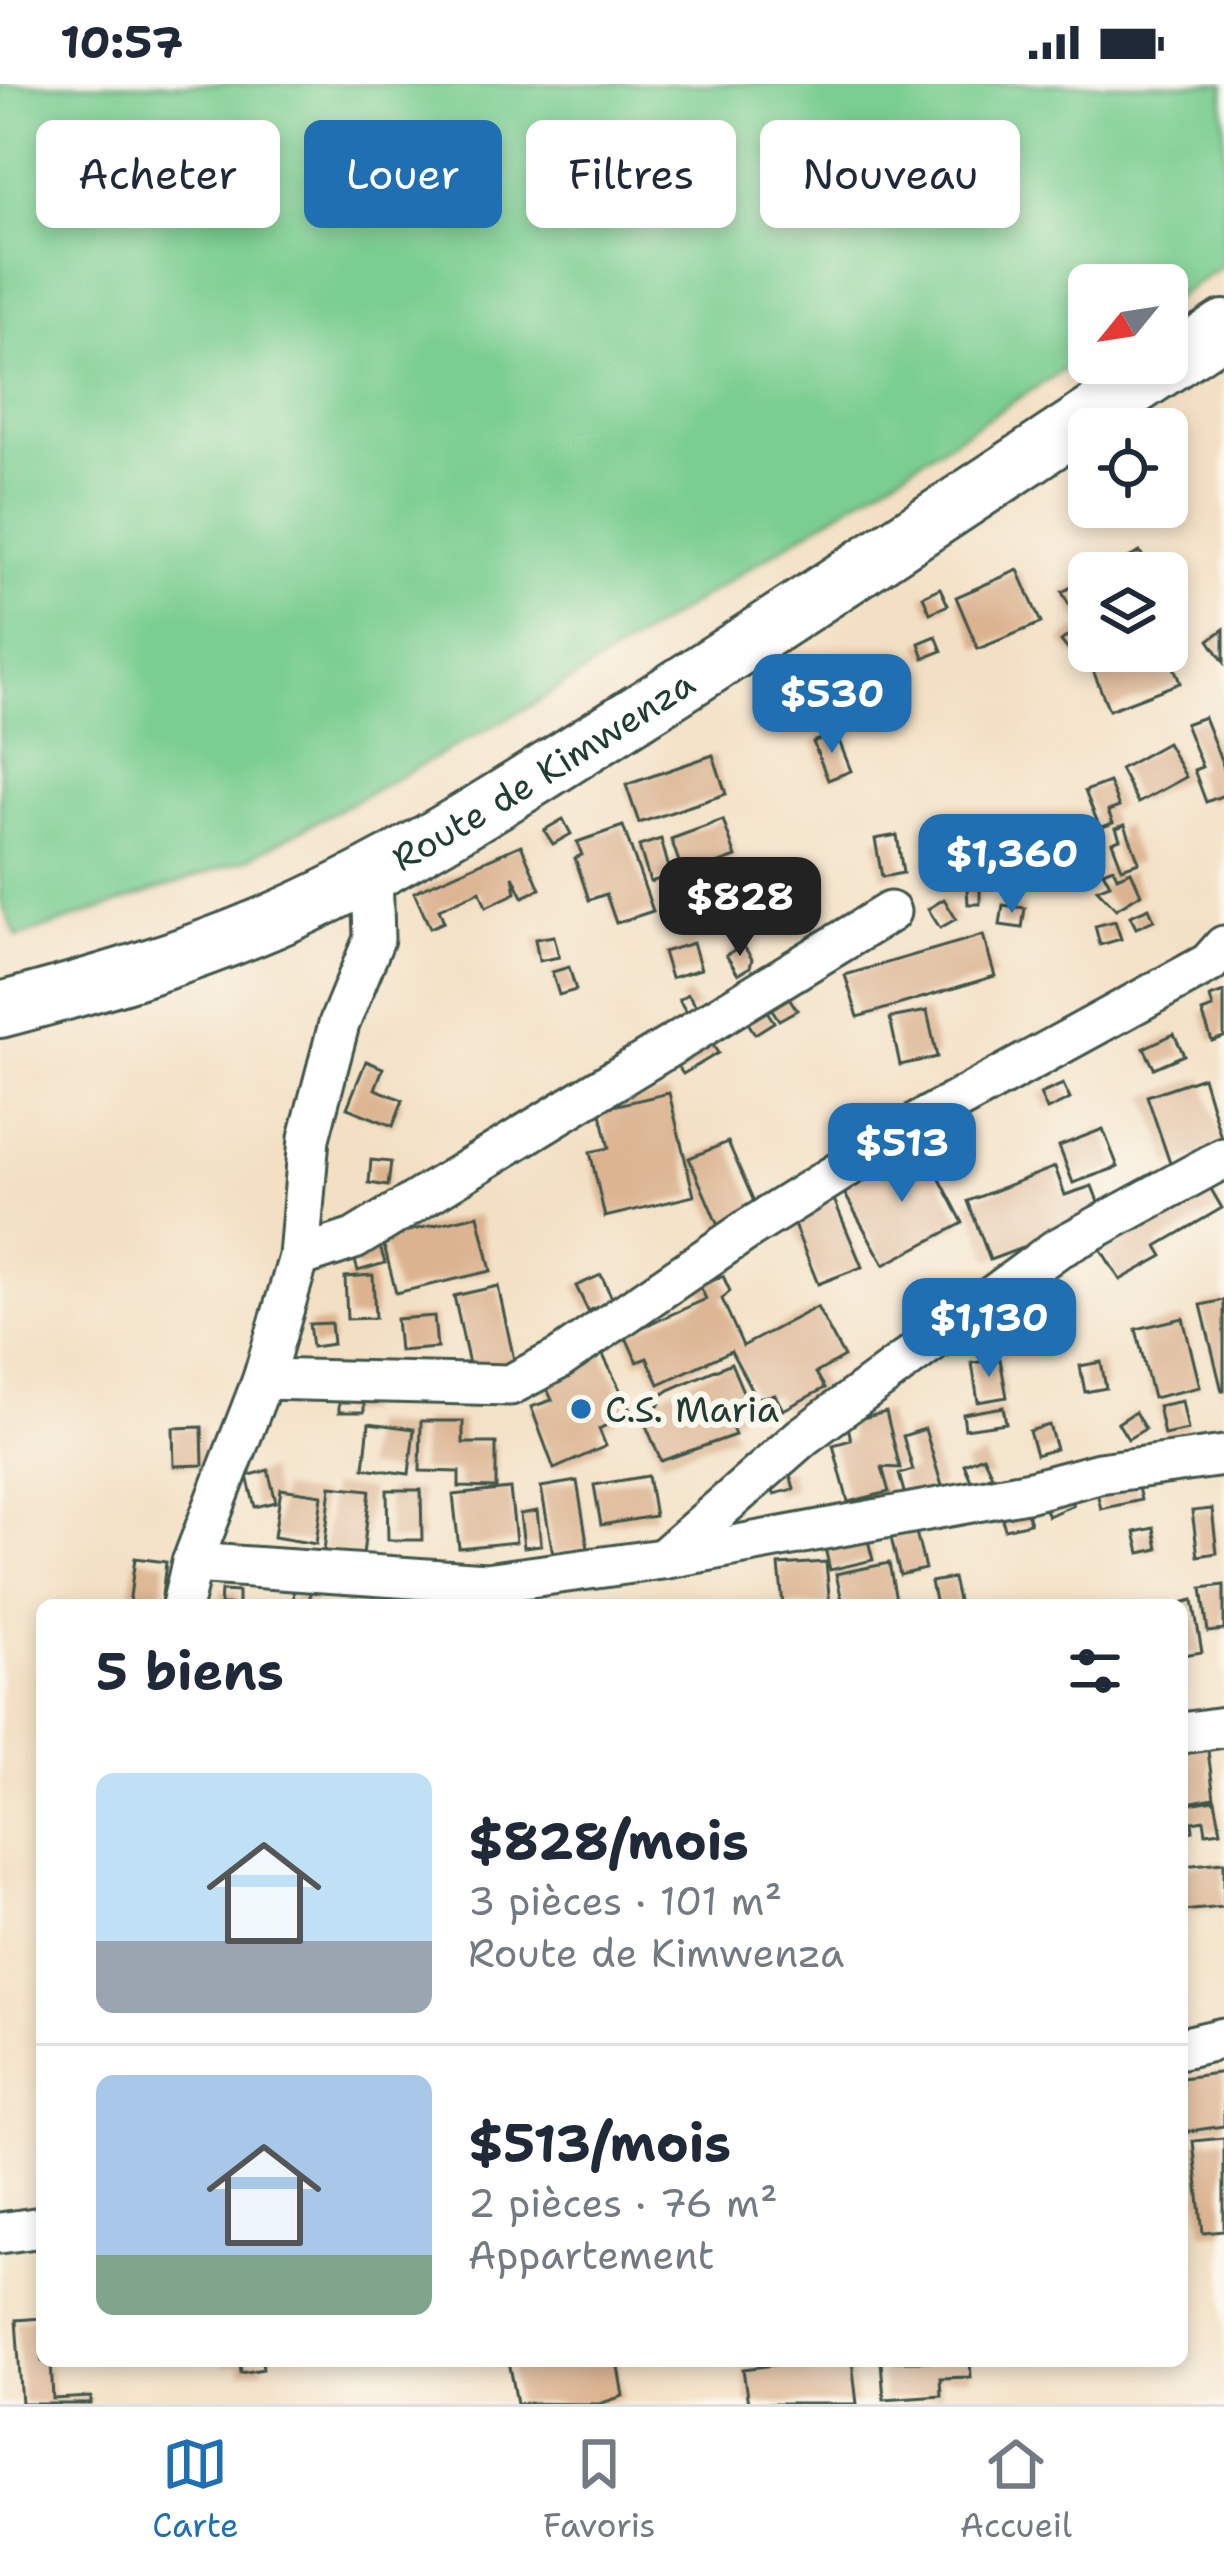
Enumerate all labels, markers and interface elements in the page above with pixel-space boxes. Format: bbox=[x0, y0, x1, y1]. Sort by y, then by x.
text: 10:57 bbox=[60, 12, 183, 72]
chip: Acheter bbox=[36, 120, 280, 228]
chip: Louer bbox=[304, 120, 502, 228]
chip: Filtres bbox=[526, 120, 736, 228]
chip: Nouveau bbox=[760, 120, 1020, 228]
north arrow bbox=[1068, 264, 1188, 384]
map controls bbox=[1068, 264, 1188, 672]
button: locate bbox=[1068, 408, 1188, 528]
button: layers bbox=[1068, 552, 1188, 672]
pin: $530 bbox=[761, 654, 903, 756]
street label: Route de Kimwenza bbox=[383, 659, 704, 883]
text: $530 bbox=[779, 667, 885, 719]
pin: $1,360 bbox=[914, 814, 1110, 916]
text: $1,360 bbox=[945, 827, 1079, 879]
pin: $828 bbox=[669, 857, 811, 959]
text: $828 bbox=[686, 870, 794, 922]
pin: $513 bbox=[831, 1103, 973, 1205]
text: $513 bbox=[855, 1116, 949, 1168]
pin: $1,130 bbox=[891, 1278, 1087, 1380]
text: $1,130 bbox=[929, 1291, 1049, 1343]
place label: C.S. Maria bbox=[605, 1385, 779, 1434]
marker: C.S. Maria bbox=[568, 1396, 594, 1422]
text: 5 biens bbox=[96, 1637, 284, 1705]
icon: filters bbox=[1062, 1638, 1128, 1704]
text: $828/mois bbox=[468, 1807, 749, 1875]
icon: home bbox=[192, 1821, 336, 1965]
text: 3 pièces · 101 m² bbox=[468, 1875, 782, 1927]
text: Route de Kimwenza bbox=[468, 1927, 844, 1979]
text: $513/mois bbox=[468, 2109, 731, 2177]
icon: home bbox=[192, 2123, 336, 2267]
text: 2 pièces · 76 m² bbox=[468, 2177, 778, 2229]
text: Appartement bbox=[468, 2229, 715, 2281]
tab: Carte bbox=[152, 2431, 239, 2548]
tab: Favoris bbox=[543, 2431, 656, 2548]
tab: Accueil bbox=[960, 2431, 1072, 2548]

